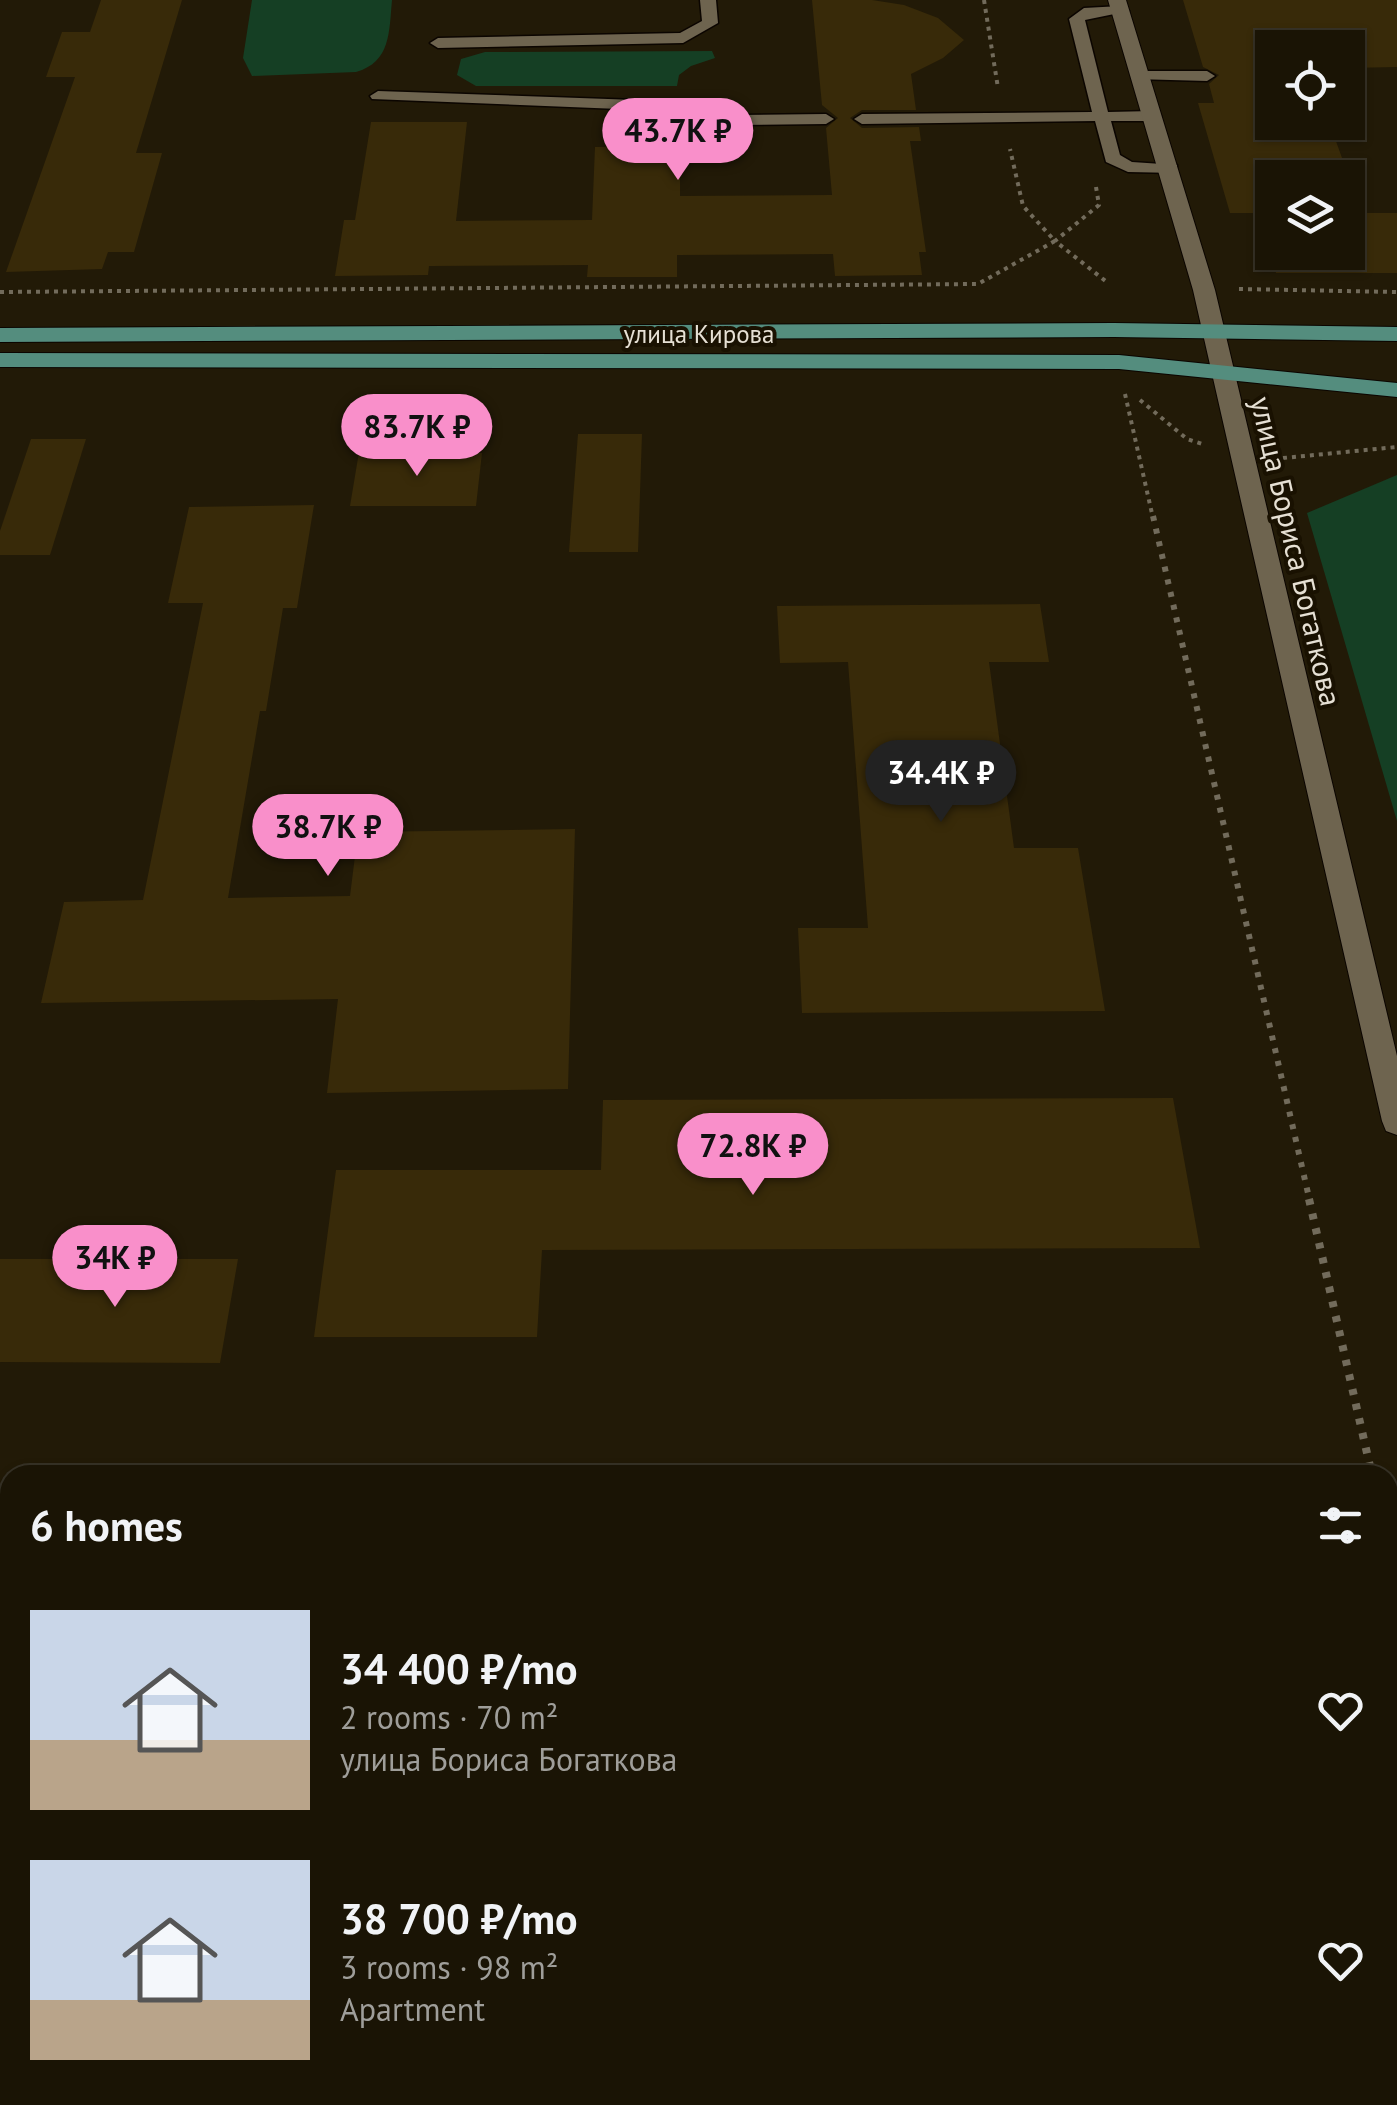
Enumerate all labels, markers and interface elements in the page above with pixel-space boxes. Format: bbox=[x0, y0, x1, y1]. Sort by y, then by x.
map controls bbox=[1255, 30, 1365, 270]
button: locate bbox=[1255, 30, 1365, 140]
pin: 43.7K ₽ bbox=[586, 98, 770, 183]
text: 43.7K ₽ bbox=[624, 109, 732, 151]
button: layers bbox=[1255, 160, 1365, 270]
street label: улица Кирова bbox=[623, 318, 775, 350]
street label: улица Бориса Богаткова bbox=[1242, 392, 1352, 710]
pin: 83.7K ₽ bbox=[325, 394, 509, 479]
text: 83.7K ₽ bbox=[363, 405, 471, 447]
pin: 34.4K ₽ bbox=[849, 740, 1033, 825]
text: 34.4K ₽ bbox=[887, 751, 995, 793]
pin: 38.7K ₽ bbox=[236, 794, 420, 879]
text: 38.7K ₽ bbox=[274, 805, 382, 847]
pin: 72.8K ₽ bbox=[661, 1113, 845, 1198]
text: 72.8K ₽ bbox=[699, 1124, 807, 1166]
pin: 34K ₽ bbox=[45, 1225, 185, 1310]
text: 34K ₽ bbox=[74, 1236, 156, 1278]
text: 6 homes bbox=[30, 1498, 183, 1553]
icon: filters bbox=[1313, 1498, 1368, 1553]
text: 34 400 ₽/mo bbox=[340, 1641, 578, 1696]
icon: home bbox=[110, 1650, 230, 1770]
icon: heart bbox=[1313, 1683, 1368, 1738]
text: 2 rooms · 70 m² bbox=[340, 1696, 558, 1738]
text: улица Бориса Богаткова bbox=[340, 1738, 677, 1780]
text: 38 700 ₽/mo bbox=[340, 1891, 578, 1946]
icon: home bbox=[110, 1900, 230, 2020]
icon: heart bbox=[1313, 1933, 1368, 1988]
text: 3 rooms · 98 m² bbox=[340, 1946, 558, 1988]
text: Apartment bbox=[340, 1988, 485, 2030]

